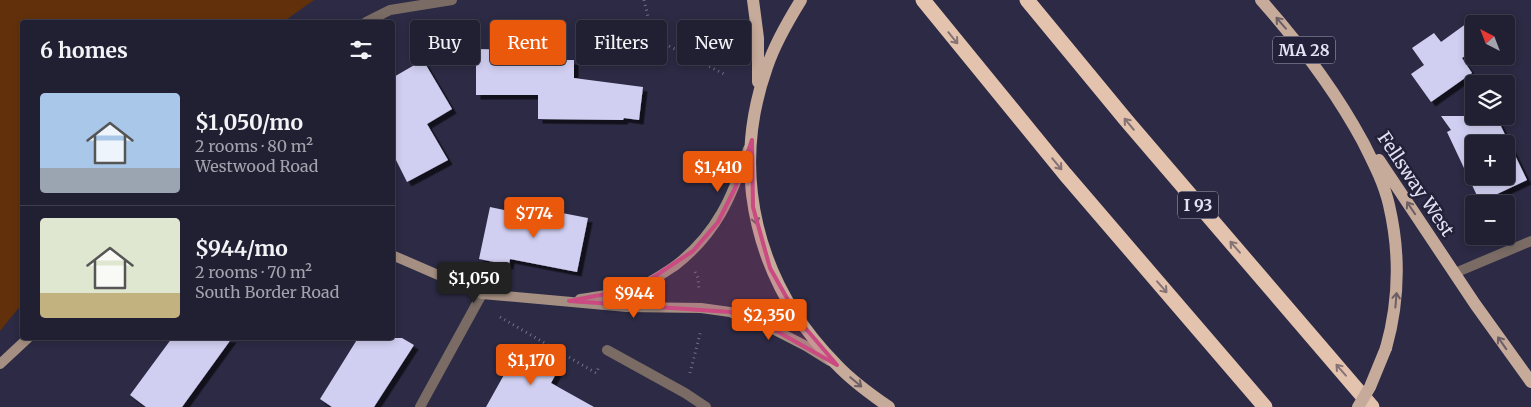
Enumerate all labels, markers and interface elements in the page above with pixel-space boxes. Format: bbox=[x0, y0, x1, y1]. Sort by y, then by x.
north arrow bbox=[1465, 15, 1515, 65]
map controls bbox=[1465, 15, 1515, 245]
one-way arrow bbox=[1275, 16, 1287, 29]
chip: Buy bbox=[410, 20, 480, 65]
chip: Rent bbox=[490, 20, 566, 65]
chip: Filters bbox=[576, 20, 667, 65]
chip: New bbox=[677, 20, 751, 65]
one-way arrow bbox=[948, 31, 959, 44]
icon: filters bbox=[347, 36, 375, 64]
road number: MA 28 bbox=[1273, 36, 1335, 64]
text: 6 homes bbox=[40, 37, 128, 64]
button: layers bbox=[1465, 75, 1515, 125]
text: $1,050/mo bbox=[195, 109, 303, 136]
icon: home bbox=[80, 113, 140, 173]
one-way arrow bbox=[1123, 117, 1135, 130]
street label: Fellsway West bbox=[1373, 127, 1459, 241]
button: + bbox=[1465, 135, 1515, 185]
text: 2 rooms · 80 m² bbox=[195, 136, 313, 156]
pin: $1,410 bbox=[677, 150, 759, 193]
text: Westwood Road bbox=[195, 156, 318, 176]
text: $1,410 bbox=[694, 157, 742, 177]
one-way arrow bbox=[1051, 157, 1062, 170]
road number: I 93 bbox=[1178, 192, 1218, 218]
button: − bbox=[1465, 195, 1515, 245]
pin: $774 bbox=[504, 196, 564, 239]
one-way arrow bbox=[1406, 202, 1416, 216]
text: $774 bbox=[515, 203, 553, 223]
one-way arrow bbox=[751, 209, 760, 225]
text: $944/mo bbox=[195, 235, 288, 262]
icon: home bbox=[80, 238, 140, 298]
one-way arrow bbox=[1229, 241, 1240, 254]
text: 2 rooms · 70 m² bbox=[195, 262, 312, 282]
pin: $1,050 bbox=[433, 262, 515, 304]
text: $1,050 bbox=[448, 268, 500, 288]
pin: $944 bbox=[604, 276, 664, 319]
one-way arrow bbox=[1156, 281, 1168, 294]
text: South Border Road bbox=[195, 282, 339, 302]
text: $944 bbox=[614, 283, 654, 303]
one-way arrow bbox=[1391, 293, 1400, 309]
pin: $2,350 bbox=[728, 298, 810, 341]
text: $2,350 bbox=[743, 305, 795, 325]
one-way arrow bbox=[1497, 336, 1507, 350]
pin: $1,170 bbox=[490, 344, 572, 386]
text: $1,170 bbox=[507, 350, 555, 370]
one-way arrow bbox=[1335, 364, 1346, 377]
one-way arrow bbox=[850, 376, 863, 388]

